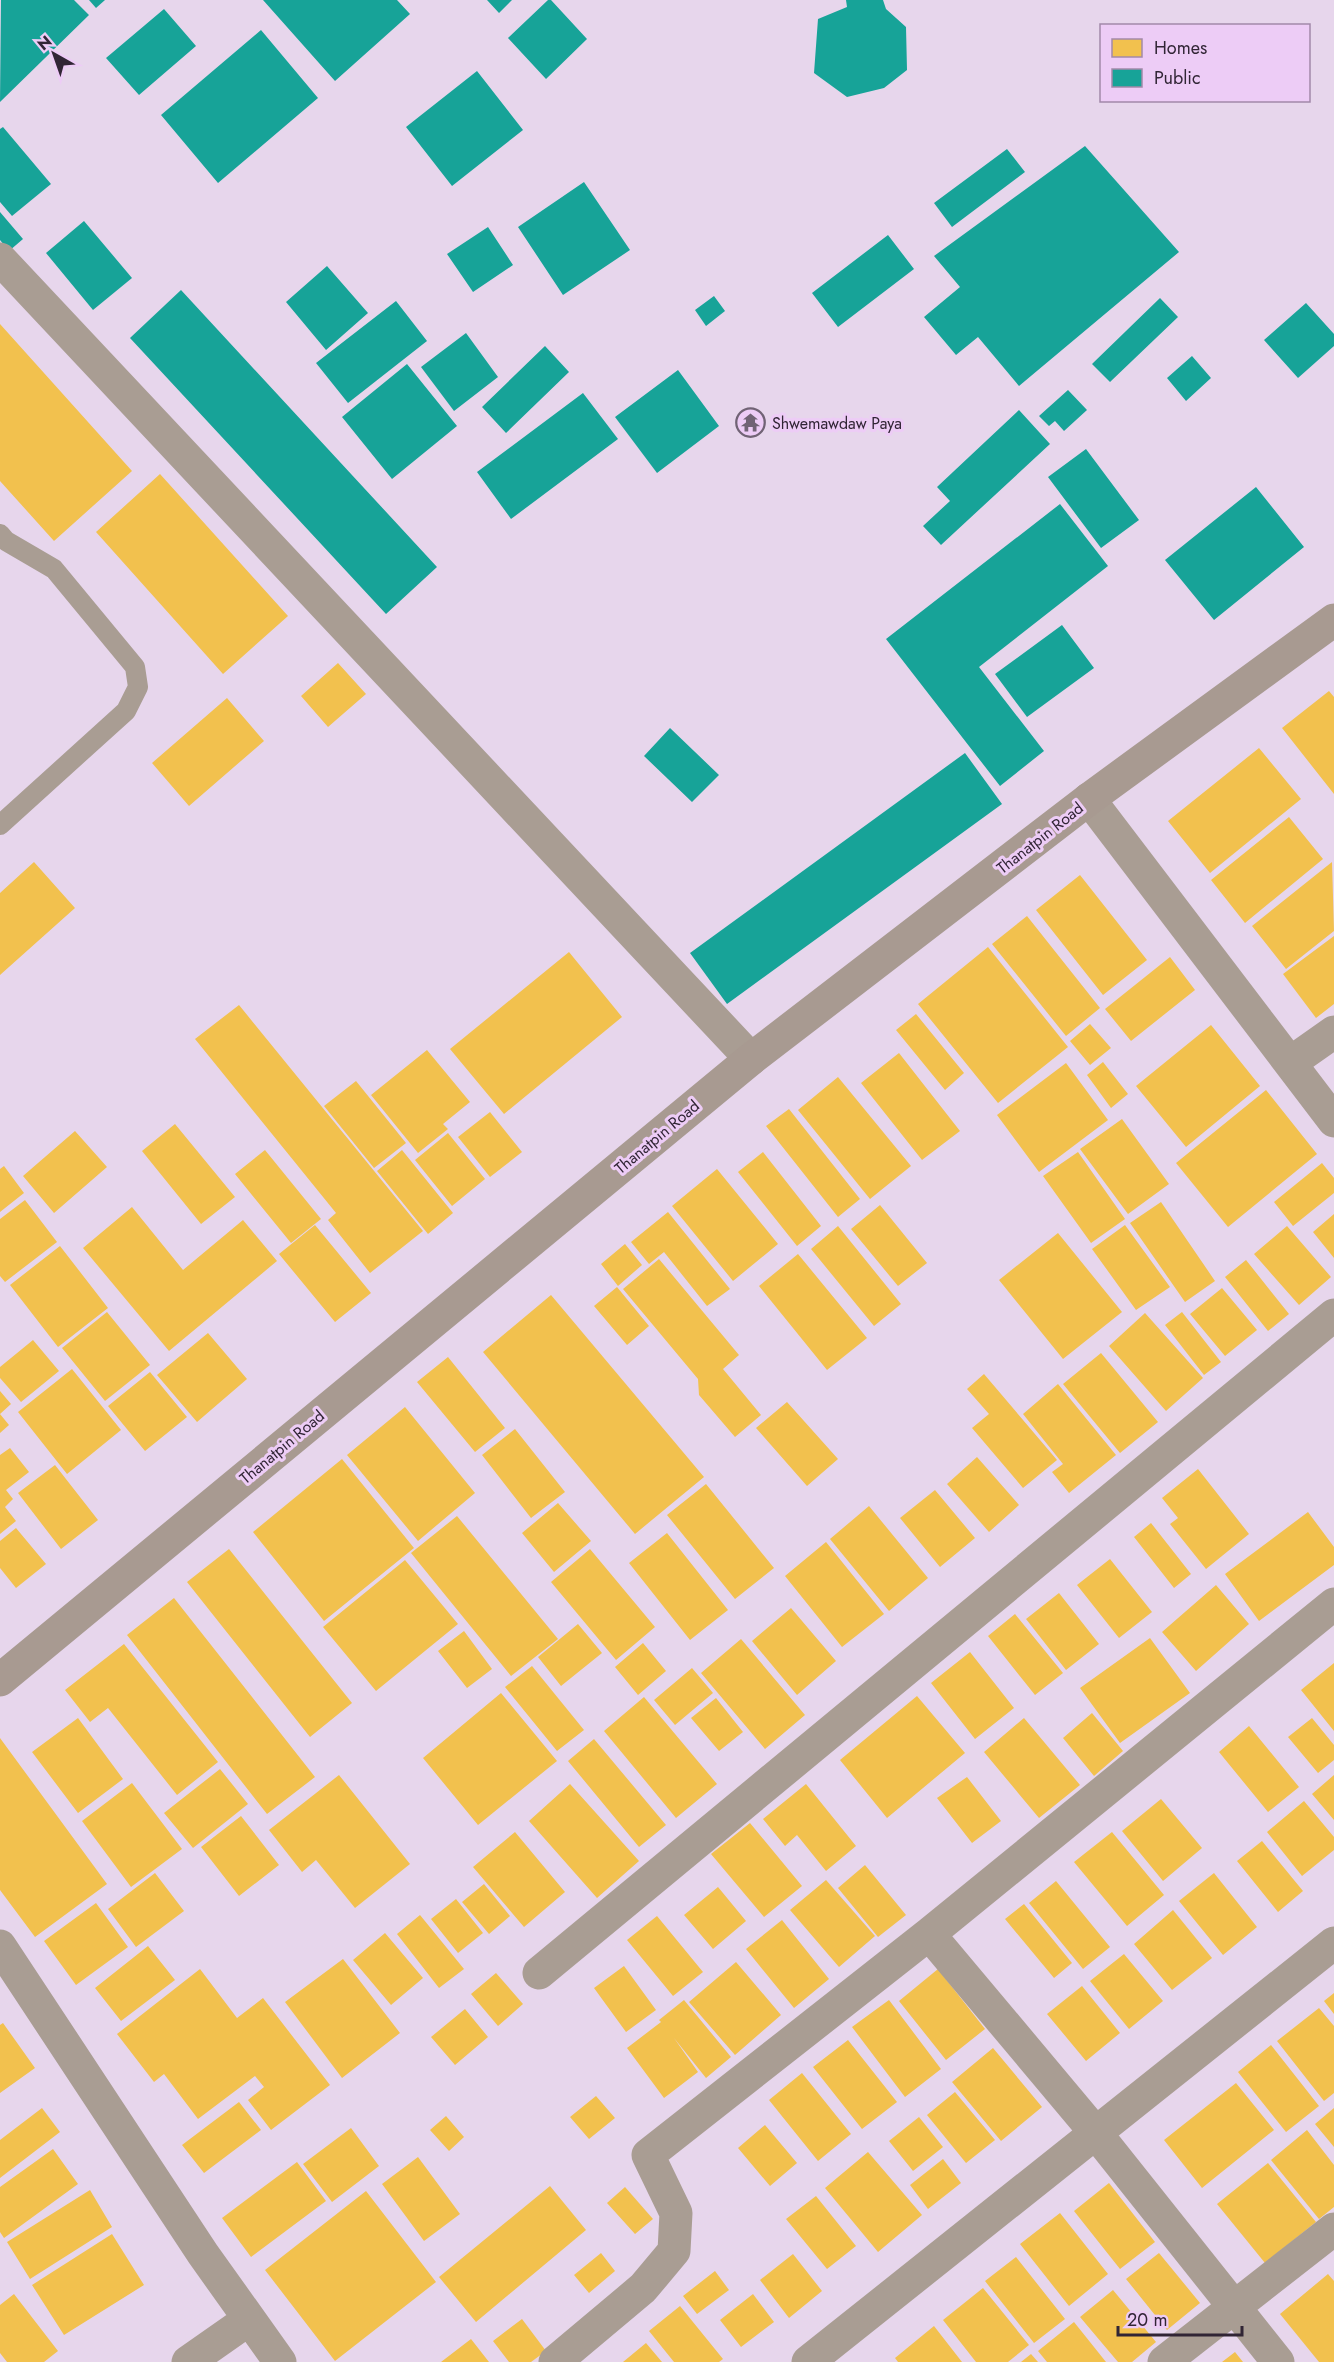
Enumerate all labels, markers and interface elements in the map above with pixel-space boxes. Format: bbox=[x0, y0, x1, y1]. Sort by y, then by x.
north arrow bbox=[24, 24, 84, 84]
legend bbox=[1100, 24, 1310, 102]
text: N bbox=[32, 30, 57, 56]
text: Homes bbox=[1154, 35, 1207, 61]
text: Public bbox=[1154, 65, 1201, 91]
temple icon: Shwemawdaw Paya bbox=[735, 407, 767, 439]
place label: Shwemawdaw Paya bbox=[772, 412, 902, 435]
street label: Thanatpin Road bbox=[992, 797, 1088, 879]
street label: Thanatpin Road bbox=[610, 1095, 704, 1179]
street label: Thanatpin Road bbox=[235, 1405, 329, 1489]
scale bar bbox=[1118, 2299, 1242, 2337]
text: 20 m bbox=[1127, 2307, 1167, 2333]

